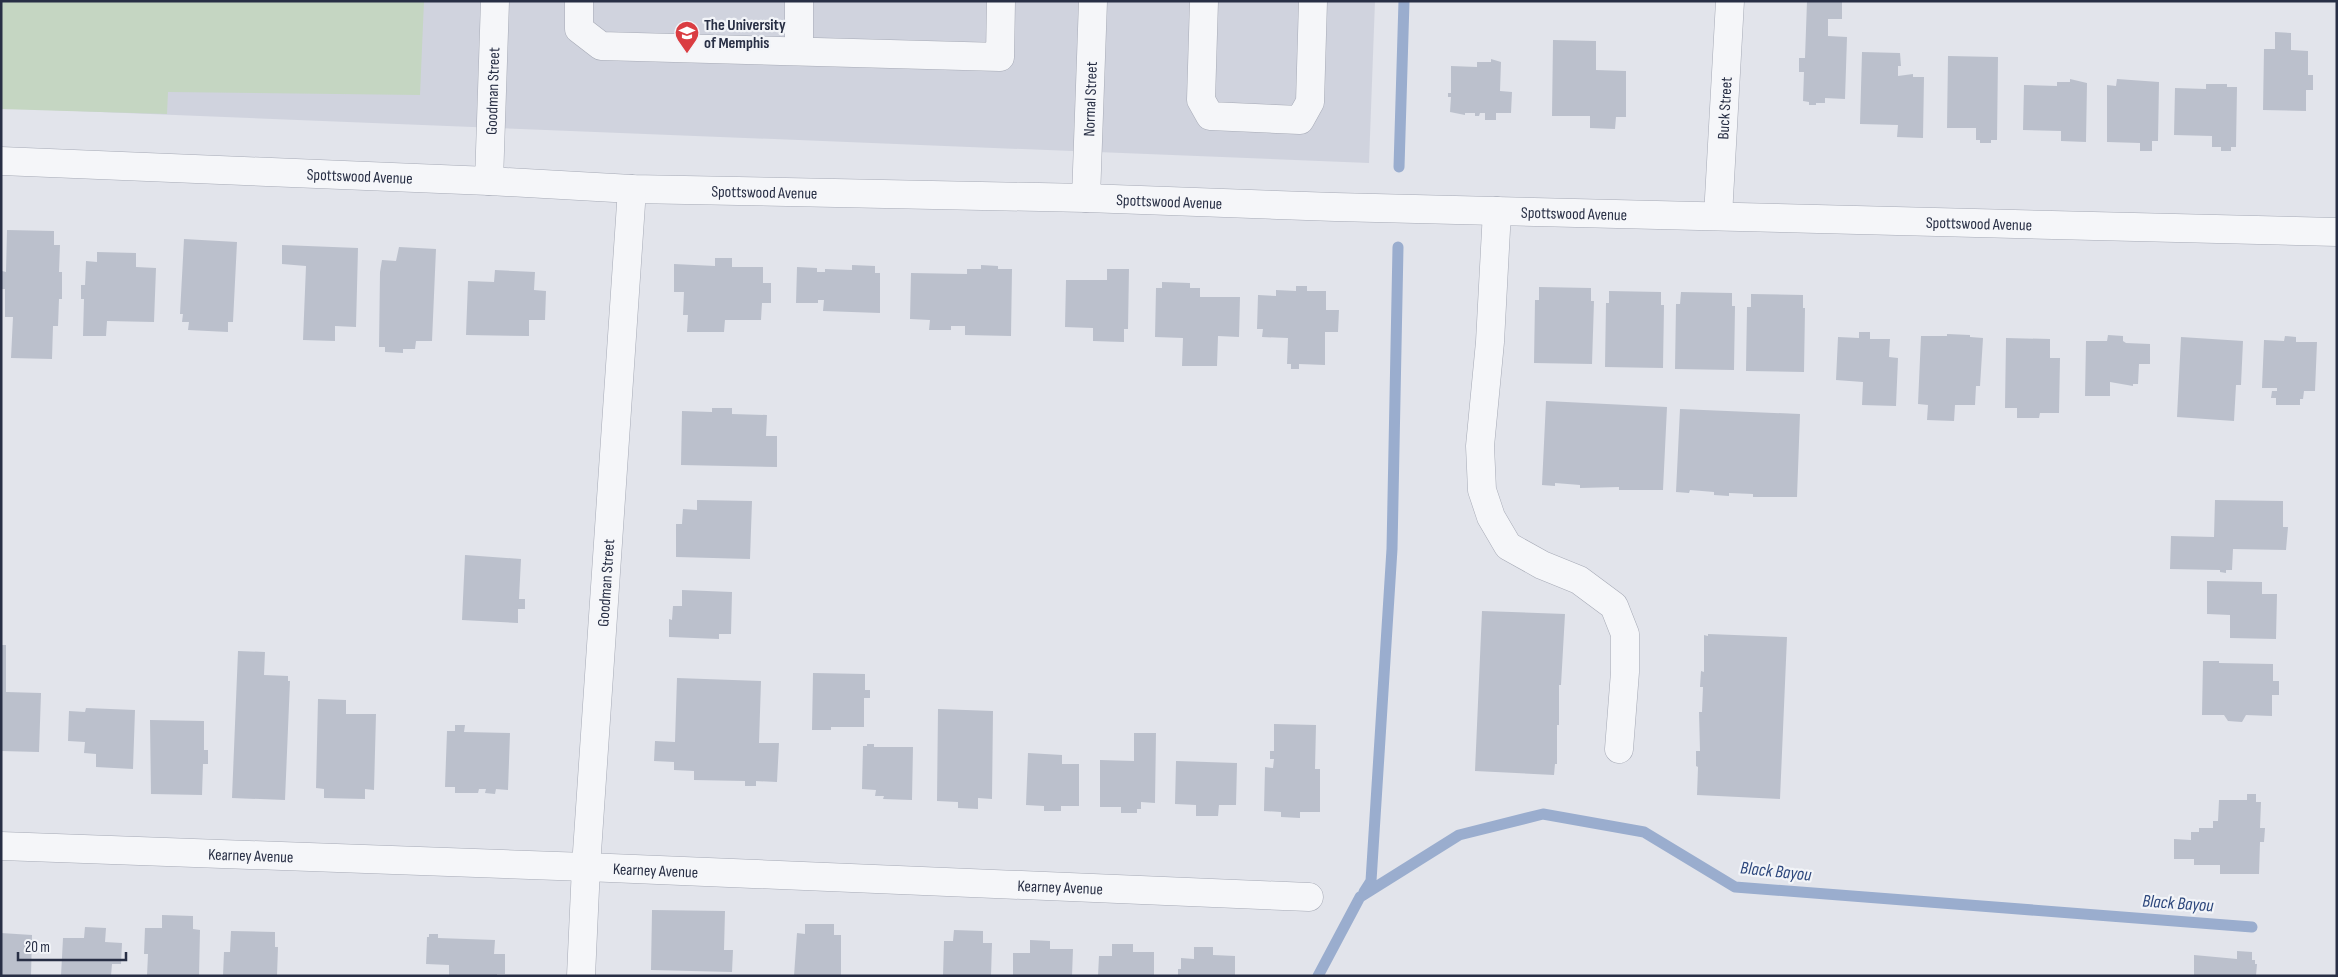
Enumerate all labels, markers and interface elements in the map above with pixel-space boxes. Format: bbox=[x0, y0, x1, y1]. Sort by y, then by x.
place label: The University of Memphis bbox=[704, 16, 786, 53]
school or university icon: The University of Memphis bbox=[674, 20, 700, 54]
street label: Goodman Street bbox=[483, 47, 504, 135]
street label: Normal Street bbox=[1080, 61, 1102, 137]
street label: Buck Street bbox=[1714, 76, 1737, 140]
street label: Spottswood Avenue bbox=[306, 166, 413, 189]
street label: Spottswood Avenue bbox=[711, 183, 818, 204]
street label: Spottswood Avenue bbox=[1116, 191, 1223, 214]
street label: Spottswood Avenue bbox=[1521, 204, 1627, 225]
street label: Spottswood Avenue bbox=[1926, 214, 2032, 235]
street label: Goodman Street bbox=[594, 538, 619, 627]
street label: Kearney Avenue bbox=[208, 845, 294, 867]
water label: Black Bayou bbox=[1739, 857, 1813, 886]
street label: Kearney Avenue bbox=[613, 860, 698, 883]
street label: Kearney Avenue bbox=[1017, 877, 1103, 899]
water label: Black Bayou bbox=[2142, 891, 2215, 917]
scale bar bbox=[18, 930, 125, 962]
text: 20 m bbox=[25, 938, 50, 957]

